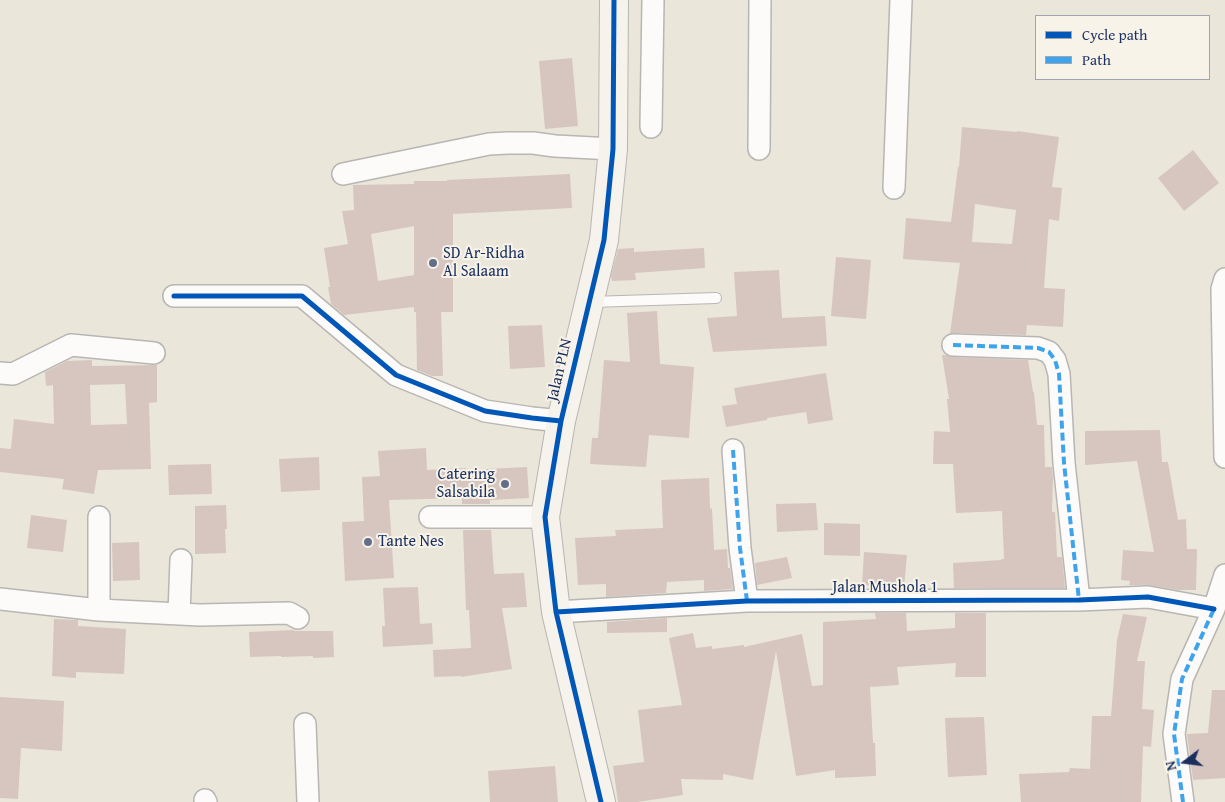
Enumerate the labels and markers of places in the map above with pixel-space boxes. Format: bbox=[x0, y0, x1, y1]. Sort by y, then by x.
place label: SD Ar-Ridha Al Salaam bbox=[443, 244, 525, 282]
marker: SD Ar-Ridha Al Salaam bbox=[427, 257, 439, 269]
place label: Catering Salsabila bbox=[436, 465, 495, 503]
marker: Catering Salsabila bbox=[499, 478, 511, 490]
place label: Tante Nes bbox=[378, 532, 444, 552]
marker: Tante Nes bbox=[362, 536, 374, 548]

